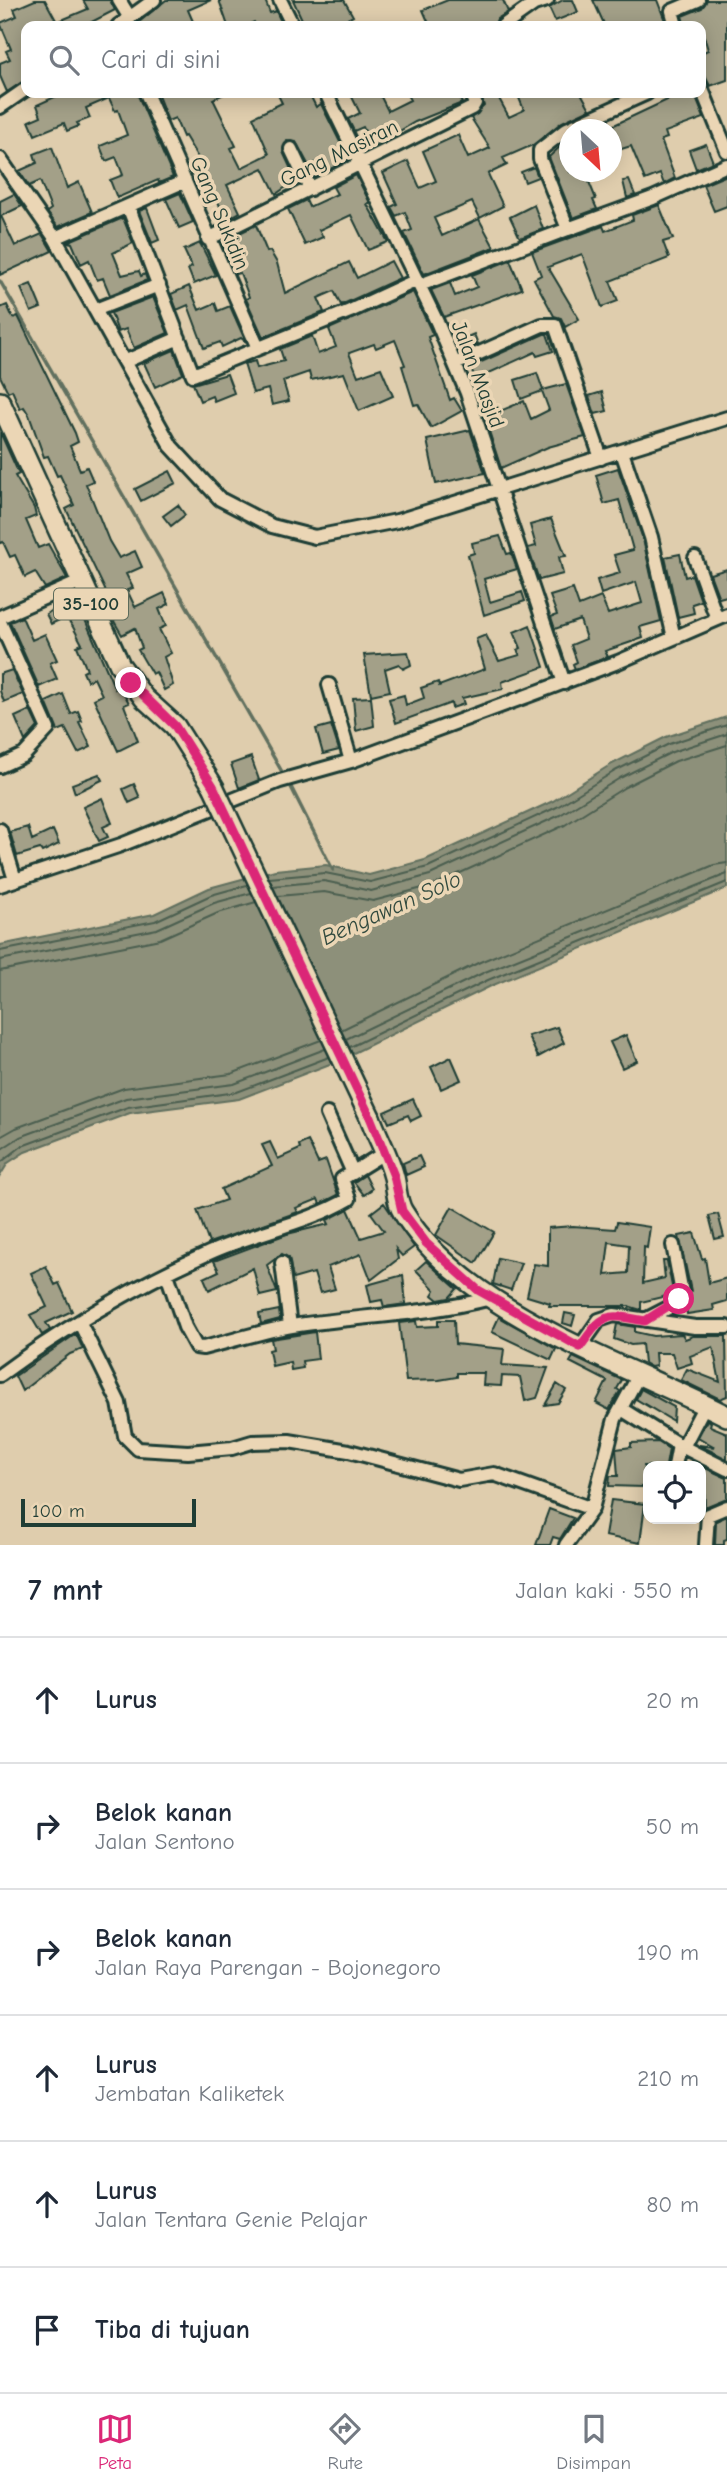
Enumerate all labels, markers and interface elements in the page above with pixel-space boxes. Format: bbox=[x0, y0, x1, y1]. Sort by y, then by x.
search box bbox=[21, 21, 706, 98]
icon: search bbox=[45, 41, 83, 79]
text: Cari di sini bbox=[101, 45, 221, 75]
street label: Gang Masiran bbox=[276, 114, 402, 192]
north arrow bbox=[559, 119, 622, 182]
street label: Gang Sukidin bbox=[185, 153, 255, 273]
street label: Jalan Masjid bbox=[447, 317, 509, 431]
road number: 35-100 bbox=[54, 589, 128, 620]
route end bbox=[115, 667, 146, 698]
water label: Bengawan Solo bbox=[317, 865, 465, 951]
route start bbox=[663, 1283, 694, 1314]
map controls bbox=[643, 1461, 706, 1524]
button: locate bbox=[643, 1461, 706, 1524]
scale bar bbox=[21, 1496, 196, 1528]
text: 100 m bbox=[32, 1500, 85, 1522]
text: 7 mnt bbox=[28, 1573, 102, 1608]
text: Jalan kaki · 550 m bbox=[515, 1577, 699, 1604]
icon: ahead bbox=[28, 1681, 66, 1719]
text: Lurus bbox=[95, 1685, 157, 1715]
text: 20 m bbox=[646, 1687, 699, 1714]
text: Belok kanan bbox=[95, 1798, 232, 1828]
icon: right bbox=[28, 1807, 66, 1845]
text: 50 m bbox=[646, 1813, 699, 1840]
text: Jalan Sentono bbox=[95, 1828, 235, 1855]
text: Belok kanan bbox=[95, 1924, 232, 1954]
icon: right bbox=[28, 1933, 66, 1971]
text: 190 m bbox=[637, 1939, 699, 1966]
text: Jalan Raya Parengan - Bojonegoro bbox=[95, 1954, 441, 1981]
text: Lurus bbox=[95, 2050, 157, 2080]
icon: ahead bbox=[28, 2059, 66, 2097]
text: 210 m bbox=[637, 2065, 699, 2092]
text: Jembatan Kaliketek bbox=[95, 2080, 284, 2107]
text: Lurus bbox=[95, 2176, 157, 2206]
icon: ahead bbox=[28, 2185, 66, 2223]
text: 80 m bbox=[646, 2191, 699, 2218]
text: Jalan Tentara Genie Pelajar bbox=[95, 2206, 367, 2233]
icon: arrive bbox=[28, 2311, 66, 2349]
text: Tiba di tujuan bbox=[95, 2315, 250, 2345]
tab: Peta bbox=[96, 2410, 134, 2474]
tab: Rute bbox=[326, 2410, 364, 2474]
tab: Disimpan bbox=[556, 2410, 631, 2474]

